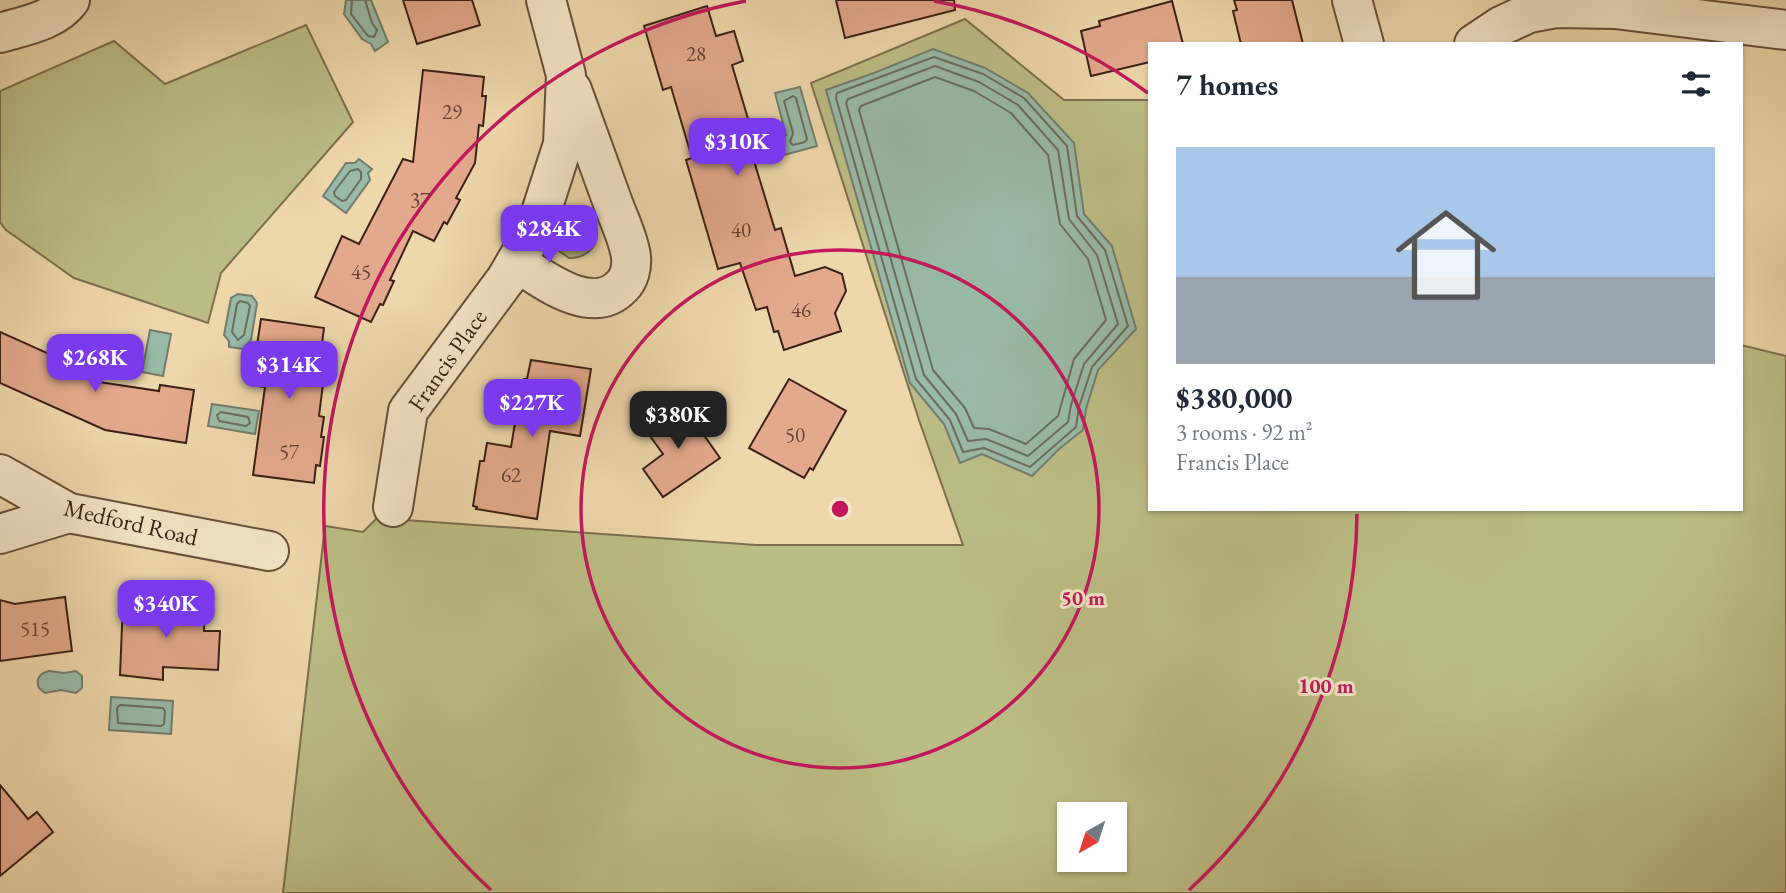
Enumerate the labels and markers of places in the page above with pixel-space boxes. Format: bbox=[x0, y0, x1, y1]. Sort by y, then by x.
pin: $310K bbox=[688, 118, 786, 178]
pin: $284K bbox=[500, 205, 598, 265]
pin: $268K bbox=[46, 334, 144, 394]
pin: $314K bbox=[240, 342, 338, 401]
pin: $227K bbox=[483, 380, 581, 439]
pin: $380K bbox=[629, 392, 727, 451]
centre of rings bbox=[828, 497, 852, 521]
pin: $340K bbox=[117, 580, 215, 640]

